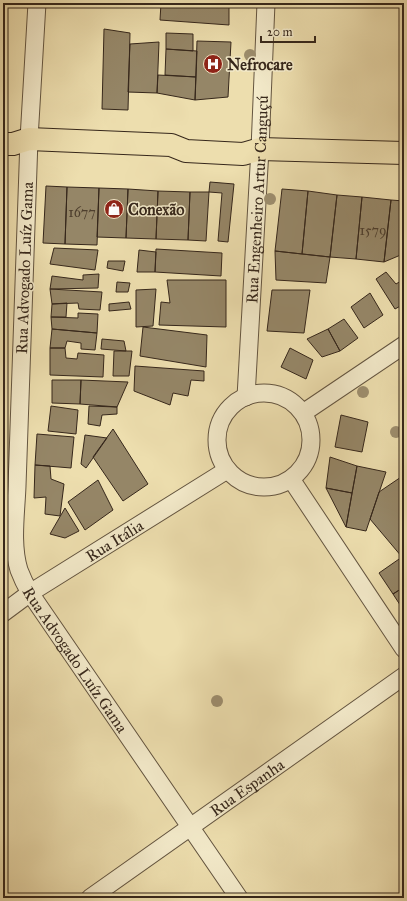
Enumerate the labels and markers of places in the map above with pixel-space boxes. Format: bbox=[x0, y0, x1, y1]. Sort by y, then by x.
hospital icon: Nefrocare bbox=[202, 53, 224, 75]
place label: Nefrocare bbox=[227, 55, 293, 74]
shop icon: Conexão bbox=[103, 198, 125, 220]
place label: Conexão bbox=[128, 200, 184, 219]

